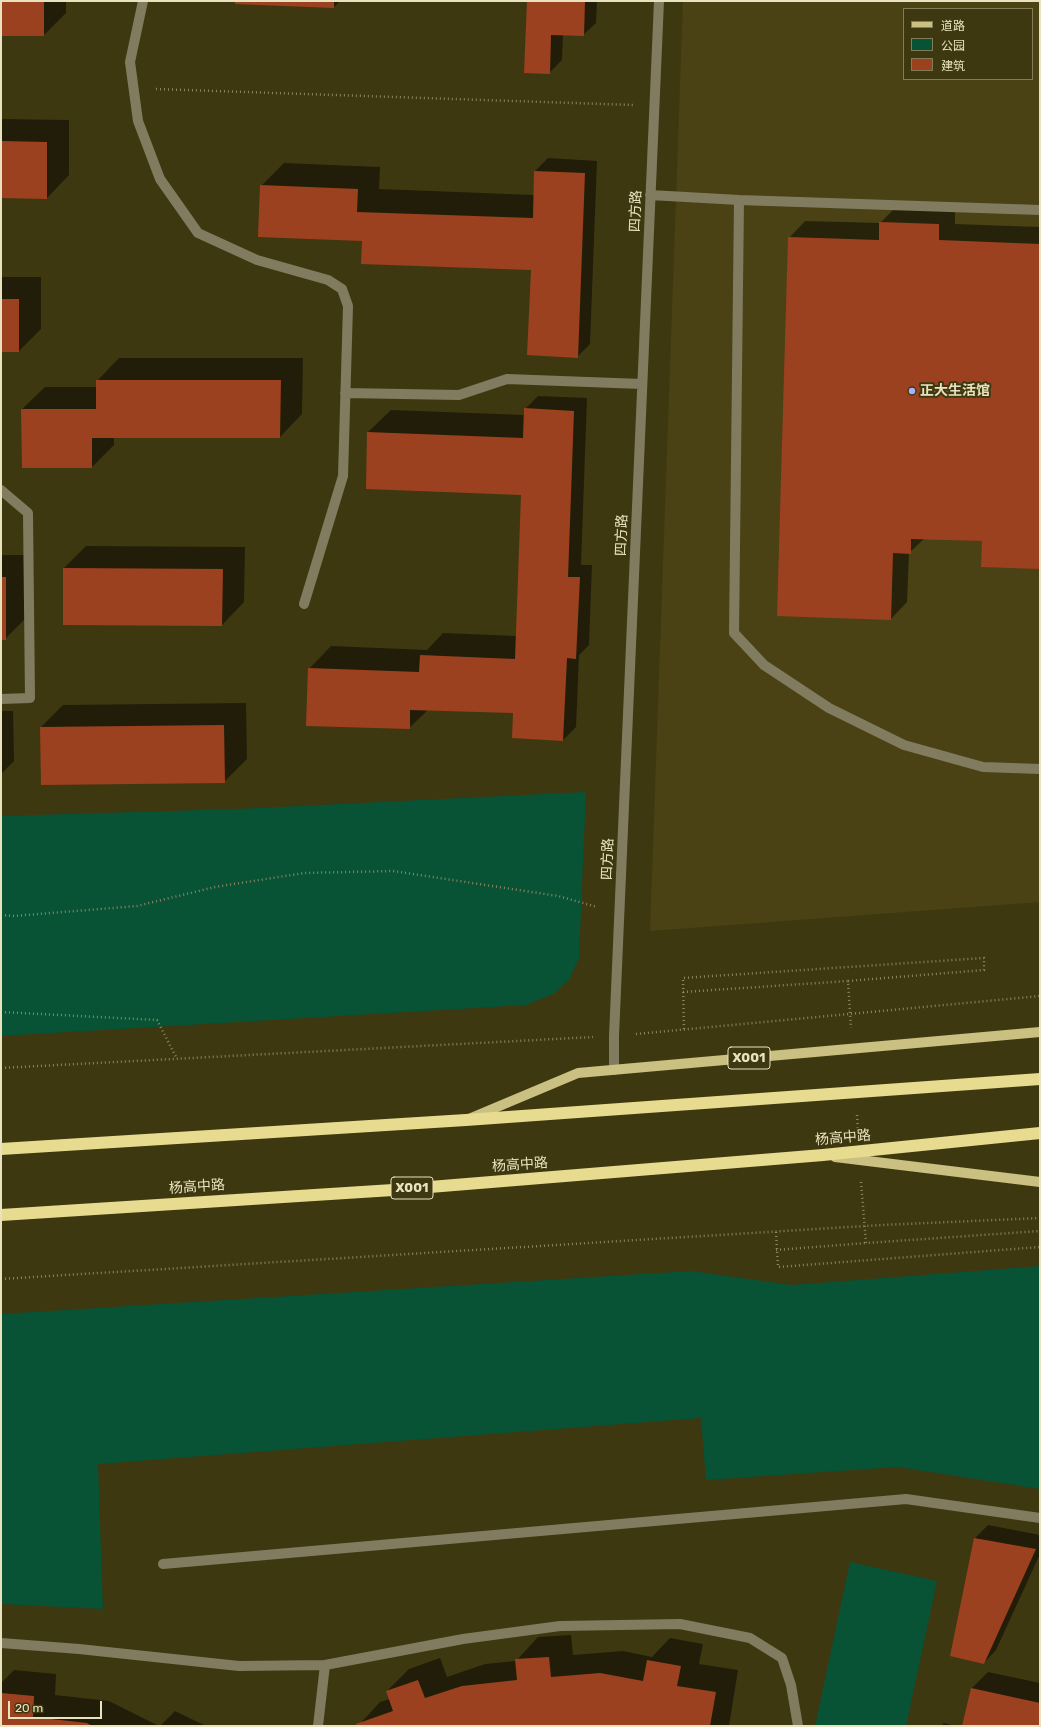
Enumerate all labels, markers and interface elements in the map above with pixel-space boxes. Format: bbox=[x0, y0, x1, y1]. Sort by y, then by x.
legend bbox=[903, 8, 1033, 80]
text: 道路 bbox=[941, 19, 965, 33]
text: 公园 bbox=[941, 39, 965, 53]
text: 建筑 bbox=[941, 59, 965, 73]
street label: 四方路 bbox=[627, 190, 645, 232]
place label: 正大生活馆 bbox=[920, 383, 990, 399]
marker: 正大生活馆 bbox=[907, 386, 917, 396]
street label: 四方路 bbox=[613, 514, 631, 556]
street label: 四方路 bbox=[599, 838, 617, 880]
road number: X001 bbox=[728, 1047, 770, 1069]
street label: 杨高中路 bbox=[814, 1127, 872, 1149]
street label: 杨高中路 bbox=[491, 1155, 549, 1175]
street label: 杨高中路 bbox=[168, 1177, 226, 1197]
road number: X001 bbox=[391, 1177, 433, 1199]
scale bar bbox=[10, 1693, 104, 1719]
text: 20 m bbox=[15, 1701, 43, 1715]

